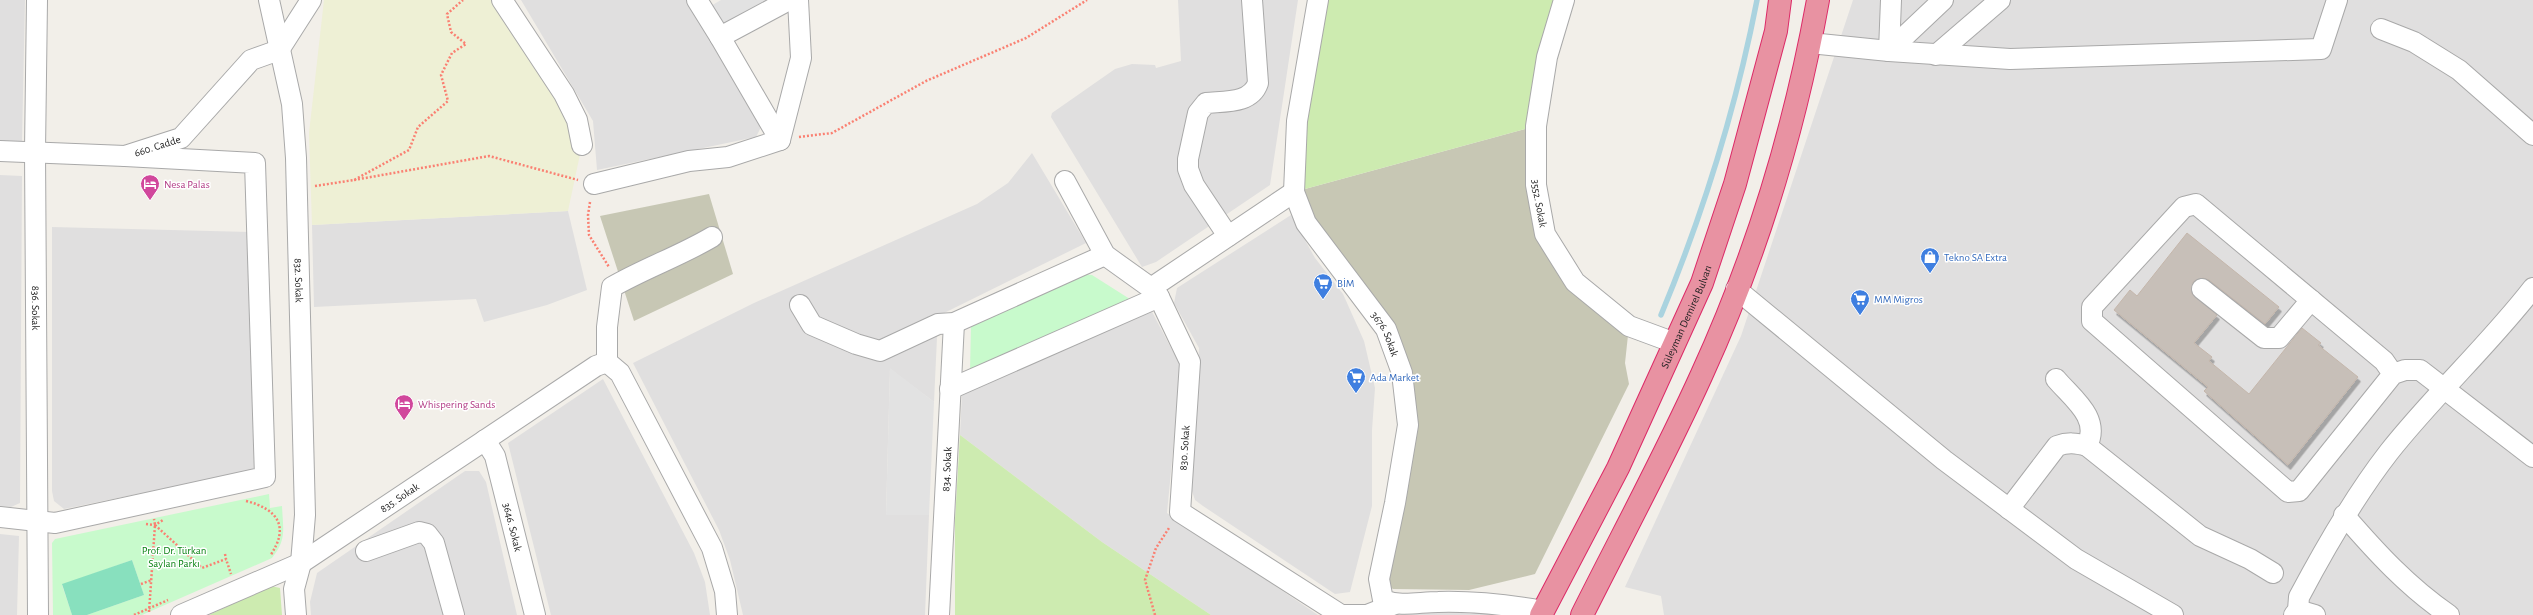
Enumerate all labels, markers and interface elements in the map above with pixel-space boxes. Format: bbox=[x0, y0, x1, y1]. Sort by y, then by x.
street label: 660. Cadde bbox=[133, 134, 182, 159]
hotel icon: Nesa Palas bbox=[139, 173, 161, 201]
place label: Nesa Palas bbox=[164, 179, 210, 190]
street label: 3552. Sokak bbox=[1530, 179, 1549, 228]
shop icon: Tekno SA Extra bbox=[1919, 246, 1941, 274]
place label: Tekno SA Extra bbox=[1944, 252, 2007, 263]
street label: 832. Sokak bbox=[293, 258, 305, 303]
street label: Süleyman Demirel Bulvarı bbox=[1659, 264, 1714, 370]
supermarket icon: BİM bbox=[1312, 272, 1334, 300]
place label: BİM bbox=[1337, 278, 1355, 289]
street label: 836. Sokak bbox=[30, 286, 41, 330]
supermarket icon: MM Migros bbox=[1849, 288, 1871, 316]
place label: MM Migros bbox=[1874, 294, 1923, 305]
street label: 3676. Sokak bbox=[1369, 310, 1400, 358]
supermarket icon: Ada Market bbox=[1345, 366, 1367, 394]
place label: Ada Market bbox=[1370, 372, 1420, 383]
hotel icon: Whispering Sands bbox=[393, 393, 415, 421]
place label: Whispering Sands bbox=[418, 399, 495, 410]
street label: 830. Sokak bbox=[1177, 425, 1192, 471]
street label: 834. Sokak bbox=[940, 447, 954, 492]
street label: 835. Sokak bbox=[378, 481, 421, 515]
street label: 3646. Sokak bbox=[501, 502, 524, 553]
park label: Prof. Dr. Türkan Saylan Parkı bbox=[142, 545, 206, 569]

